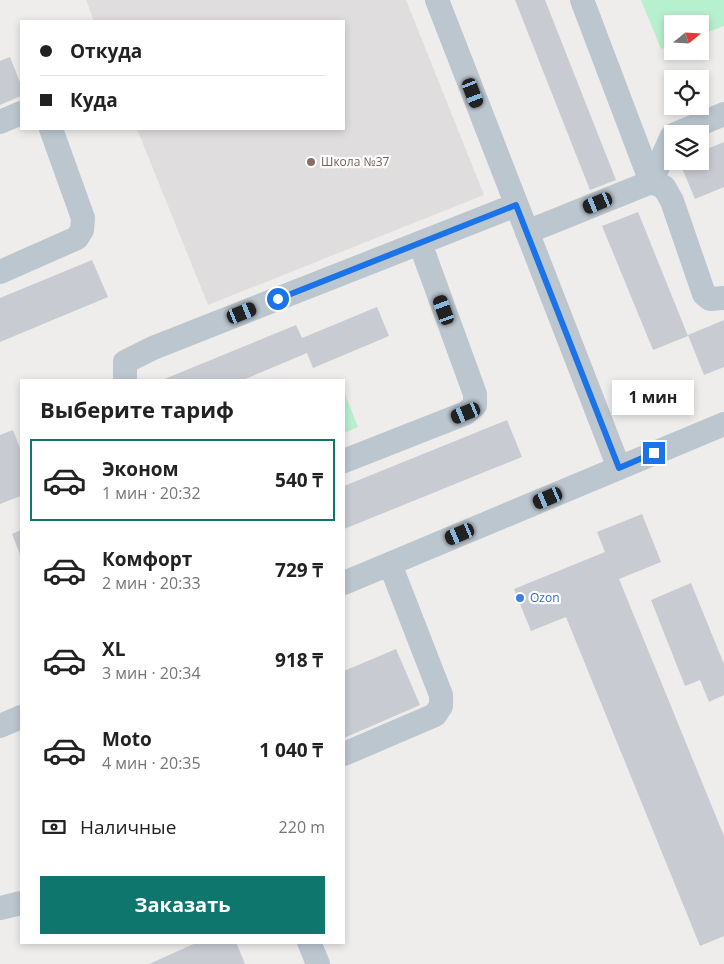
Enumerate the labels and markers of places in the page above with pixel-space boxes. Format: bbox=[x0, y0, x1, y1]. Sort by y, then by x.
place label: Школа №37 bbox=[321, 153, 390, 170]
marker: Школа №37 bbox=[305, 156, 317, 168]
place label: Ozon bbox=[530, 589, 560, 606]
marker: Ozon bbox=[514, 592, 526, 604]

